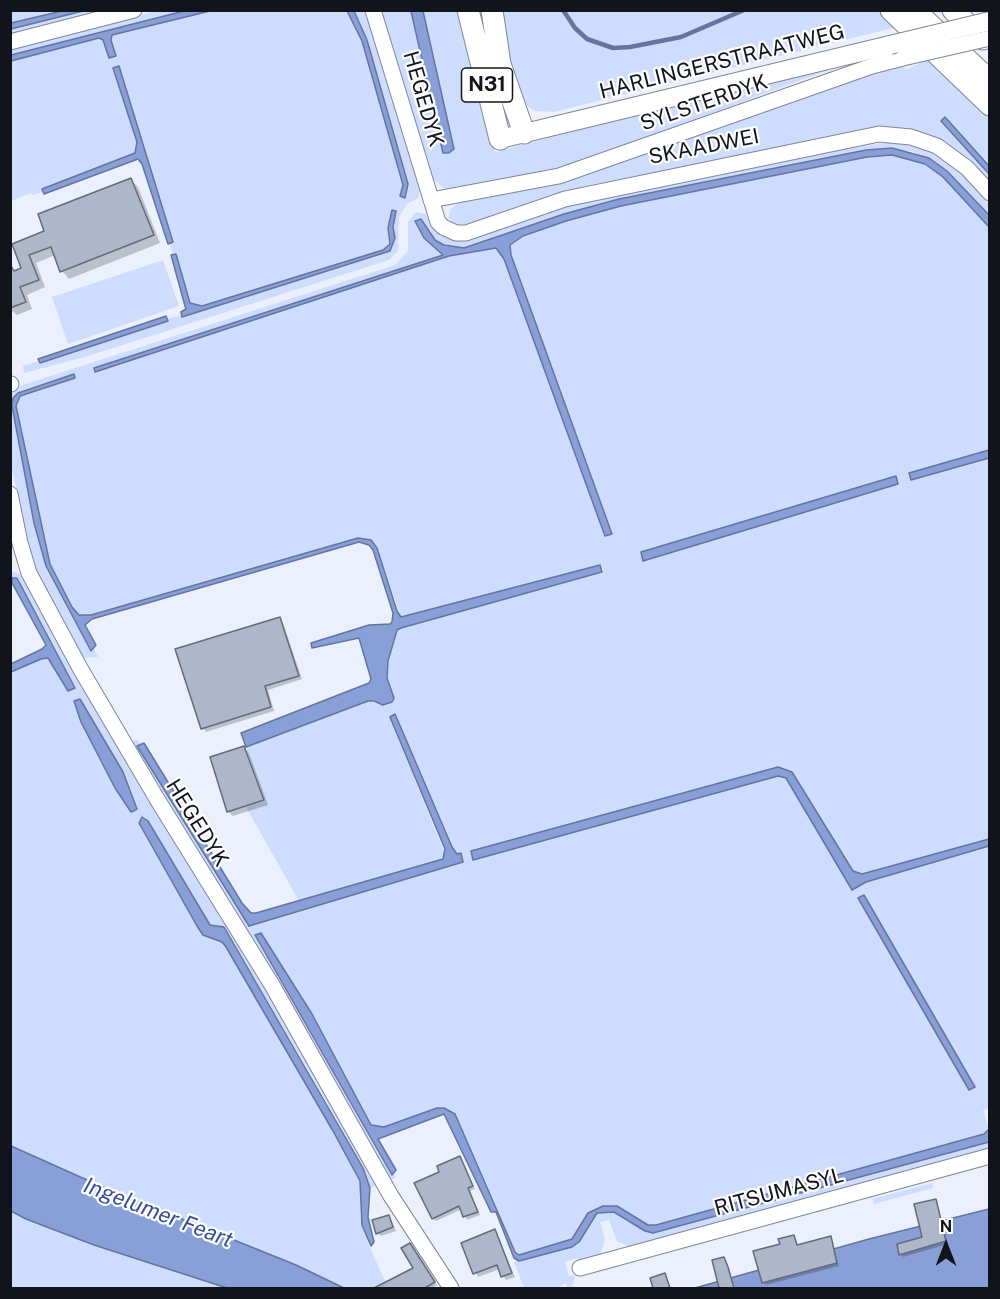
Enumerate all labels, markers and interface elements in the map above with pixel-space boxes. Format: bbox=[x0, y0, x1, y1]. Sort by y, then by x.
street label: HARLINGERSTRAATWEG bbox=[597, 19, 847, 105]
street label: HEGEDYK bbox=[397, 48, 449, 150]
road number: N31 bbox=[462, 68, 512, 102]
street label: SYLSTERDYK bbox=[637, 69, 771, 137]
street label: SKAADWEI bbox=[647, 124, 761, 170]
street label: HEGEDYK bbox=[160, 775, 234, 871]
street label: RITSUMASYL bbox=[712, 1163, 846, 1221]
water label: Ingelumer Feart bbox=[80, 1172, 236, 1254]
north arrow bbox=[916, 1215, 976, 1275]
text: N bbox=[940, 1217, 952, 1236]

